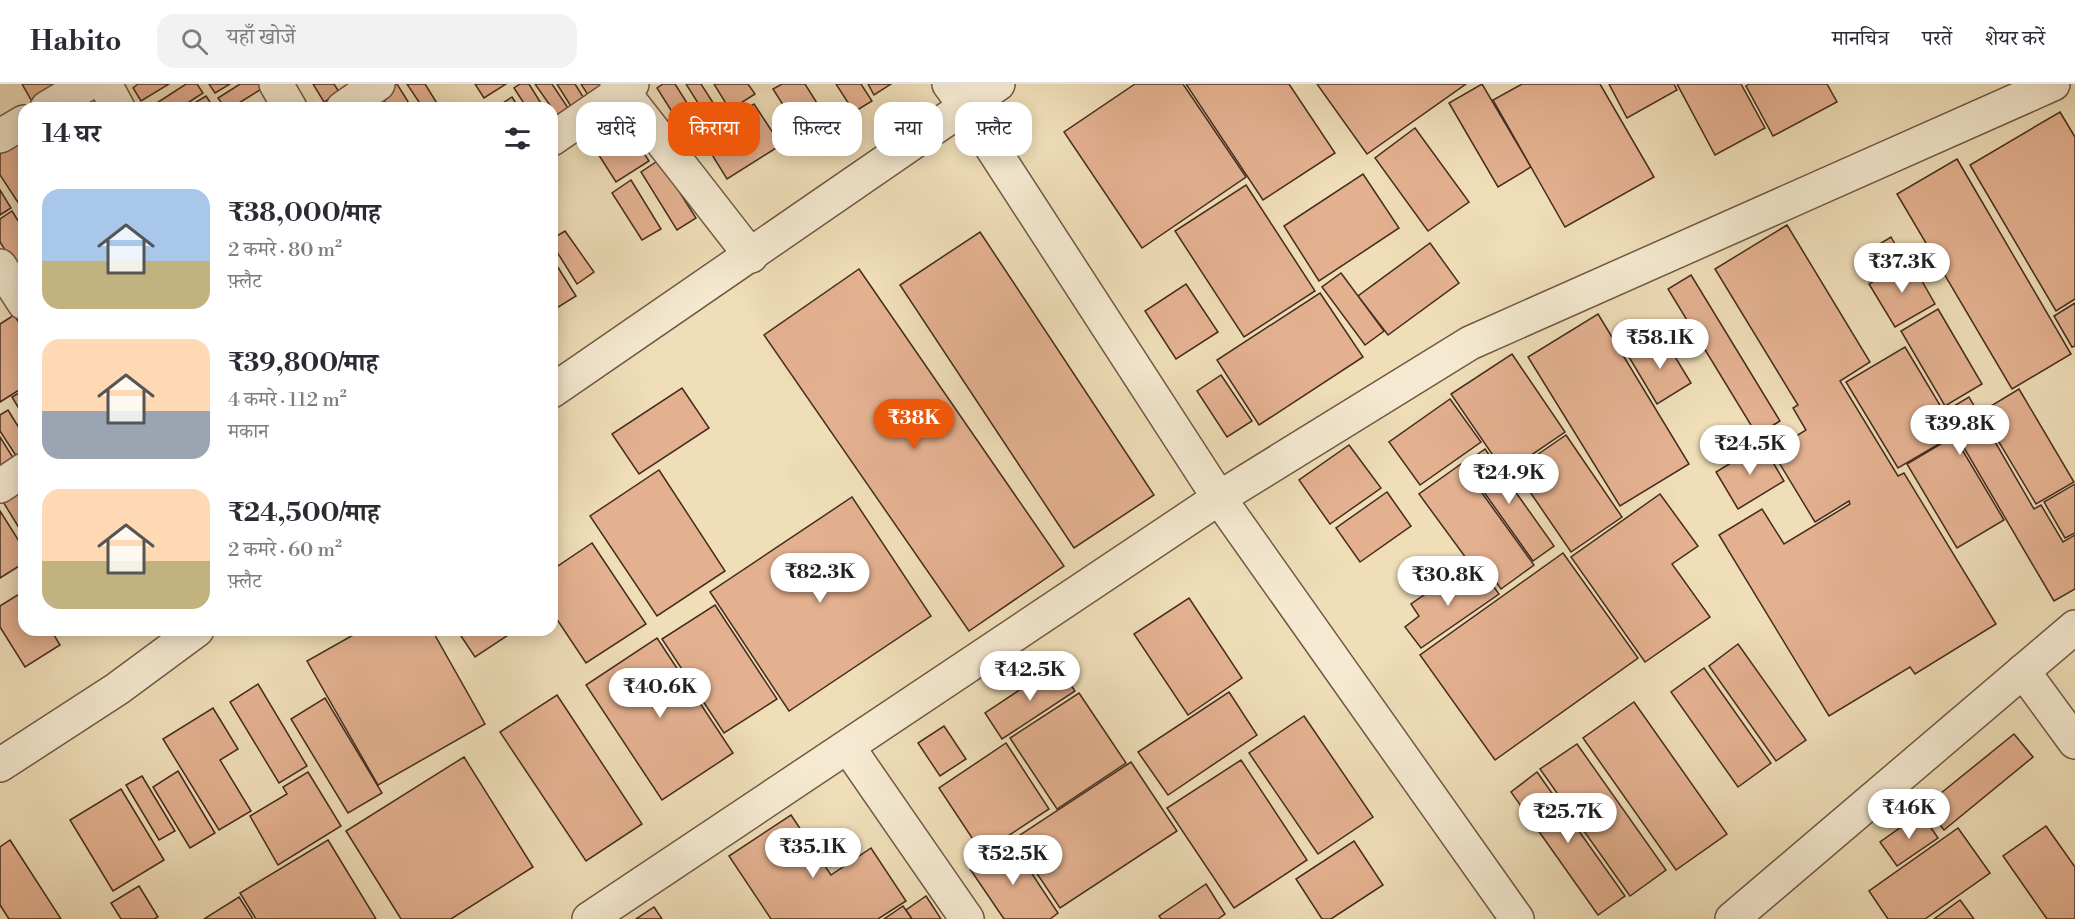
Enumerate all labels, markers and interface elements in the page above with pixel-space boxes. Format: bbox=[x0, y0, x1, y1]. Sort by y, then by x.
search box bbox=[157, 14, 577, 68]
text: Habito bbox=[30, 24, 121, 59]
text: यहाँ खोजें bbox=[226, 24, 295, 51]
icon: search bbox=[178, 25, 211, 58]
text: मानचित्र bbox=[1832, 26, 1889, 52]
text: परतें bbox=[1922, 26, 1952, 52]
text: शेयर करें bbox=[1985, 26, 2045, 52]
chip: खरीदें bbox=[576, 102, 656, 156]
chip: किराया bbox=[668, 102, 760, 156]
chip: फ़िल्टर bbox=[772, 102, 862, 156]
chip: नया bbox=[874, 102, 943, 156]
chip: फ़्लैट bbox=[955, 102, 1032, 156]
text: 14 घर bbox=[42, 118, 101, 150]
icon: filters bbox=[501, 122, 534, 155]
text: ₹38,000/माह bbox=[228, 197, 381, 229]
icon: home bbox=[90, 213, 162, 285]
text: 2 कमरे · 80 m² bbox=[228, 238, 342, 263]
pin: ₹37.3K bbox=[1853, 243, 1951, 294]
text: ₹37.3K bbox=[1868, 250, 1936, 275]
text: फ़्लैट bbox=[228, 270, 261, 295]
pin: ₹58.1K bbox=[1611, 319, 1709, 370]
text: ₹58.1K bbox=[1626, 326, 1694, 351]
text: ₹39,800/माह bbox=[228, 347, 378, 379]
icon: home bbox=[90, 363, 162, 435]
text: 4 कमरे · 112 m² bbox=[228, 388, 347, 413]
pin: ₹38K bbox=[878, 399, 950, 450]
pin: ₹39.8K bbox=[1911, 405, 2009, 456]
text: ₹38K bbox=[887, 406, 941, 431]
text: ₹39.8K bbox=[1924, 412, 1996, 437]
text: मकान bbox=[228, 420, 269, 445]
pin: ₹24.5K bbox=[1701, 425, 1799, 476]
text: ₹24.5K bbox=[1714, 432, 1786, 457]
pin: ₹24.9K bbox=[1460, 454, 1558, 505]
text: ₹24.9K bbox=[1473, 461, 1545, 486]
text: ₹24,500/माह bbox=[228, 497, 380, 529]
icon: home bbox=[90, 513, 162, 585]
text: 2 कमरे · 60 m² bbox=[228, 538, 342, 563]
pin: ₹82.3K bbox=[771, 553, 869, 604]
pin: ₹30.8K bbox=[1399, 556, 1497, 607]
text: ₹82.3K bbox=[784, 560, 856, 585]
text: ₹30.8K bbox=[1411, 563, 1485, 588]
text: फ़्लैट bbox=[228, 570, 261, 595]
pin: ₹42.5K bbox=[981, 651, 1079, 702]
text: ₹42.5K bbox=[994, 658, 1066, 683]
pin: ₹40.6K bbox=[611, 668, 709, 719]
text: ₹40.6K bbox=[623, 675, 697, 700]
pin: ₹46K bbox=[1873, 789, 1945, 840]
pin: ₹25.7K bbox=[1519, 793, 1617, 844]
text: ₹46K bbox=[1882, 796, 1936, 821]
text: ₹25.7K bbox=[1533, 800, 1603, 825]
pin: ₹35.1K bbox=[764, 828, 862, 879]
text: ₹35.1K bbox=[779, 835, 847, 860]
pin: ₹52.5K bbox=[964, 835, 1062, 886]
text: ₹52.5K bbox=[977, 842, 1049, 867]

